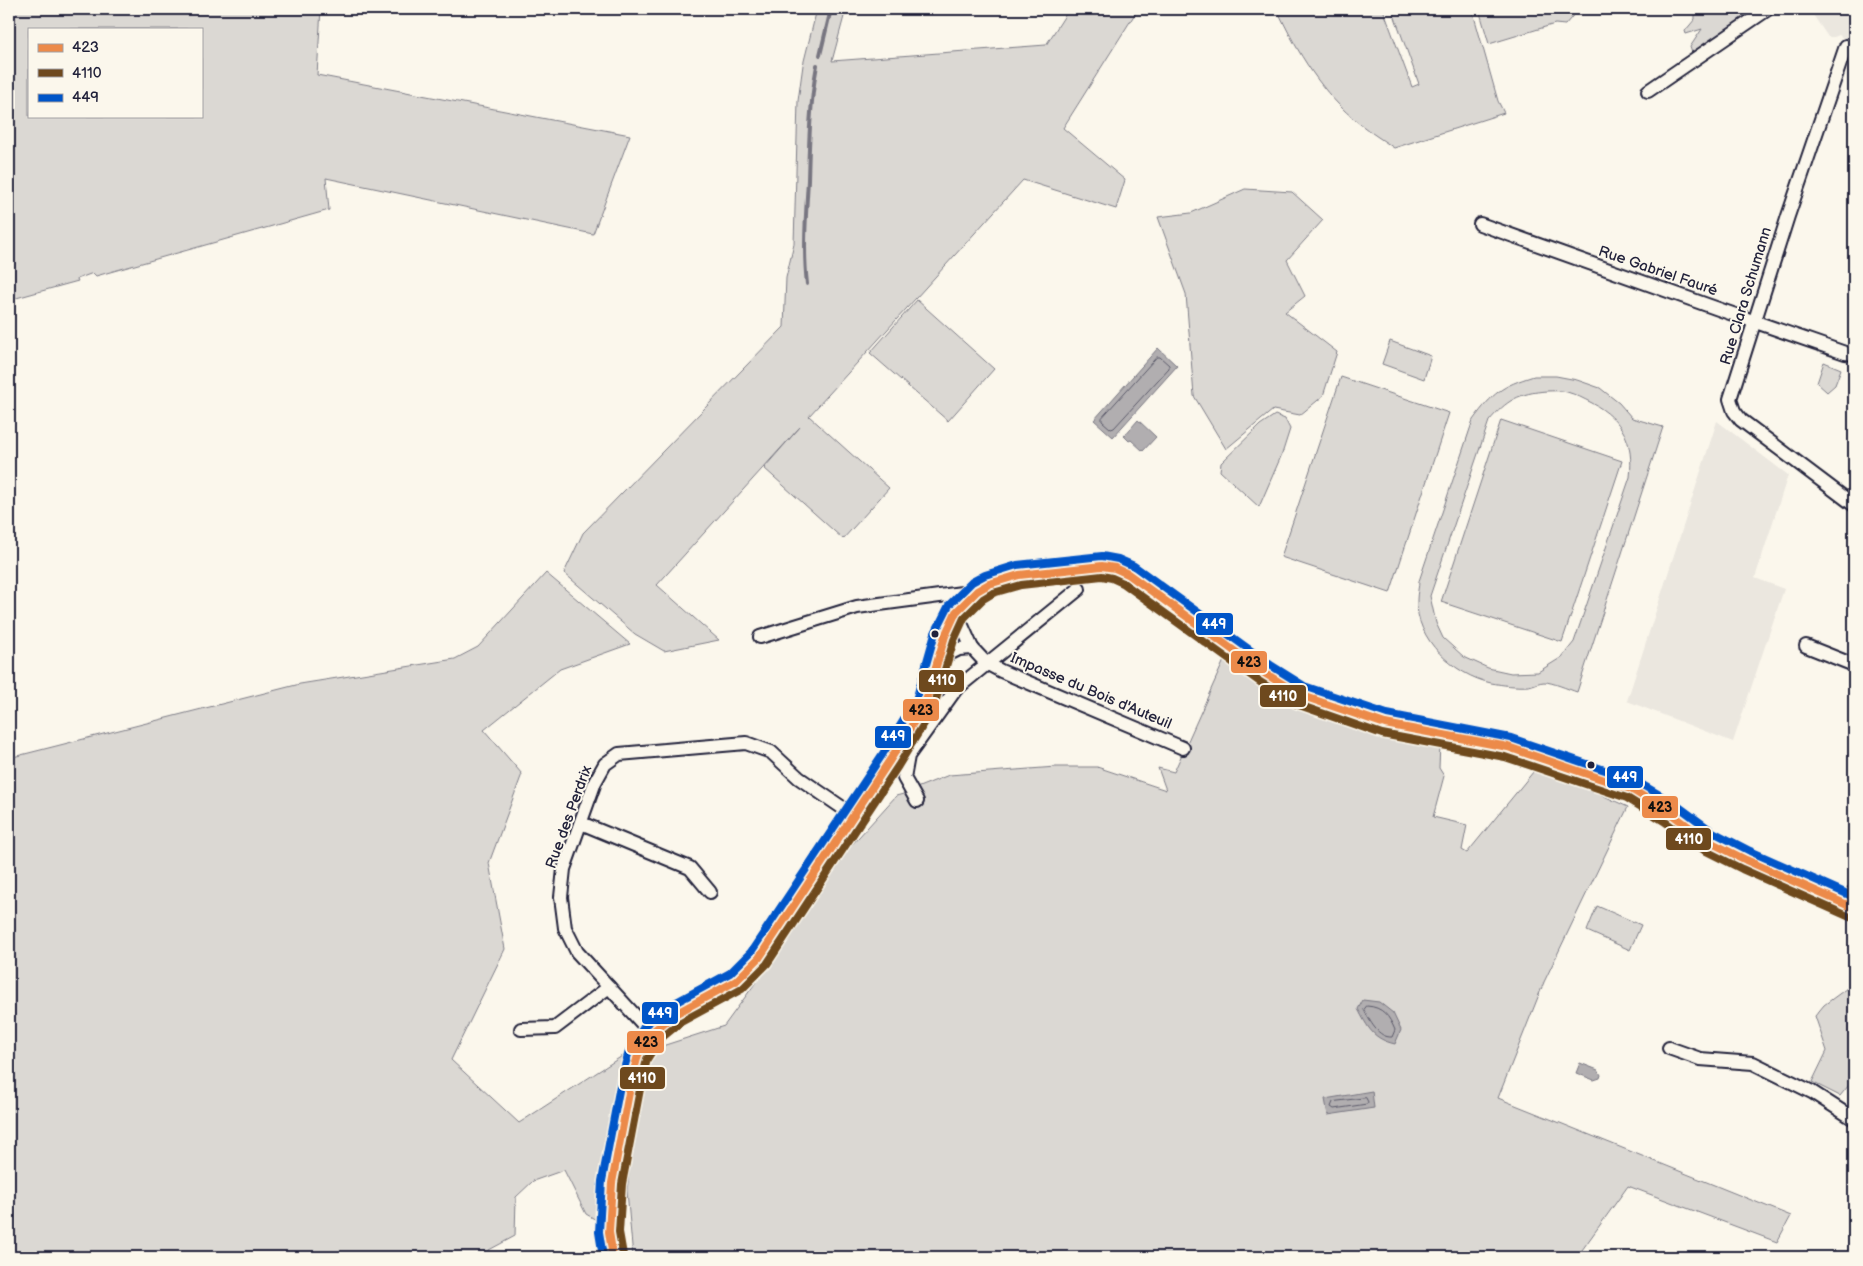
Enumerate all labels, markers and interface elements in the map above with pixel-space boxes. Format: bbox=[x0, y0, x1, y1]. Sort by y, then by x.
legend bbox=[28, 28, 202, 118]
text: 423 bbox=[72, 38, 99, 57]
text: 4110 bbox=[72, 64, 102, 83]
text: 449 bbox=[72, 88, 99, 107]
street label: Rue Clara Schumann bbox=[1716, 225, 1776, 367]
street label: Rue Gabriel Fauré bbox=[1596, 242, 1720, 300]
line badge: 449 bbox=[1195, 612, 1234, 636]
text: 449 bbox=[1202, 616, 1226, 633]
unlabelled marker bbox=[930, 629, 940, 639]
street label: Impasse du Bois d'Auteuil bbox=[1007, 648, 1175, 734]
line badge: 423 bbox=[1230, 650, 1268, 674]
text: 423 bbox=[1237, 654, 1261, 671]
line badge: 4110 bbox=[918, 669, 965, 693]
text: 4110 bbox=[928, 672, 957, 689]
line badge: 4110 bbox=[1259, 684, 1307, 708]
text: 4110 bbox=[1269, 688, 1298, 705]
line badge: 423 bbox=[902, 698, 940, 722]
text: 423 bbox=[909, 702, 933, 719]
line badge: 449 bbox=[874, 725, 912, 749]
text: 449 bbox=[881, 728, 905, 745]
unlabelled marker bbox=[1586, 760, 1596, 770]
street label: Rue des Perdrix bbox=[542, 763, 596, 871]
line badge: 449 bbox=[1606, 765, 1644, 789]
text: 449 bbox=[1613, 769, 1637, 786]
line badge: 423 bbox=[1641, 795, 1679, 819]
text: 423 bbox=[1648, 799, 1672, 816]
line badge: 4110 bbox=[1665, 827, 1712, 851]
text: 4110 bbox=[1675, 831, 1704, 848]
line badge: 449 bbox=[641, 1001, 679, 1025]
text: 449 bbox=[648, 1005, 672, 1022]
line badge: 423 bbox=[626, 1030, 665, 1054]
text: 423 bbox=[634, 1034, 658, 1051]
line badge: 4110 bbox=[619, 1066, 666, 1090]
text: 4110 bbox=[628, 1070, 657, 1087]

